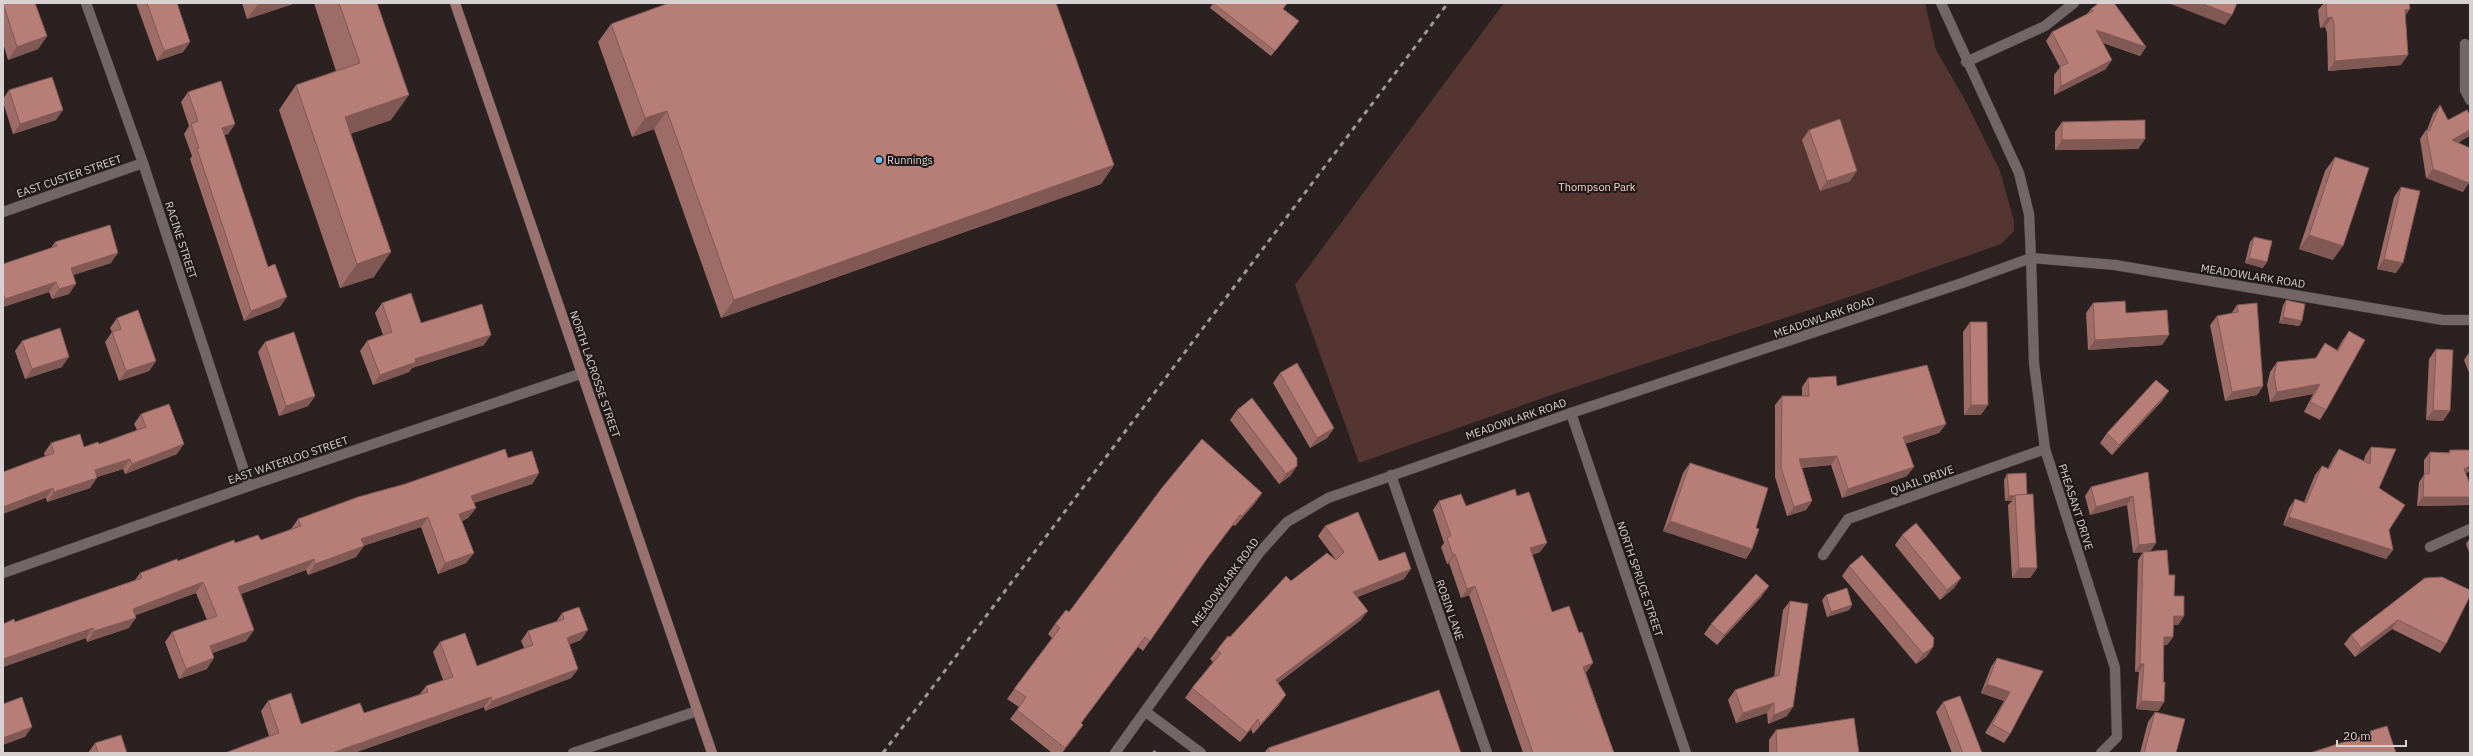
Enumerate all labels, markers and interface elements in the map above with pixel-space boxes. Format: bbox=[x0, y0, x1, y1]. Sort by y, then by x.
street label: EAST CUSTER STREET bbox=[15, 151, 124, 201]
place label: Runnings bbox=[887, 153, 933, 167]
marker: Runnings bbox=[874, 155, 884, 165]
park label: Thompson Park bbox=[1558, 180, 1636, 194]
street label: RACINE STREET bbox=[162, 199, 200, 281]
street label: MEADOWLARK ROAD bbox=[2200, 261, 2306, 291]
street label: MEADOWLARK ROAD bbox=[1772, 293, 1876, 341]
street label: NORTH LACROSSE STREET bbox=[567, 309, 624, 440]
street label: MEADOWLARK ROAD bbox=[1464, 395, 1568, 443]
street label: EAST WATERLOO STREET bbox=[226, 433, 351, 487]
street label: QUAIL DRIVE bbox=[1888, 462, 1956, 498]
street label: PHEASANT DRIVE bbox=[2055, 462, 2097, 552]
street label: NORTH SPRUCE STREET bbox=[1614, 520, 1667, 639]
street label: MEADOWLARK ROAD bbox=[1188, 535, 1262, 629]
street label: ROBIN LANE bbox=[1433, 578, 1467, 642]
scale bar bbox=[2337, 722, 2406, 748]
text: 20 m bbox=[2343, 728, 2371, 743]

